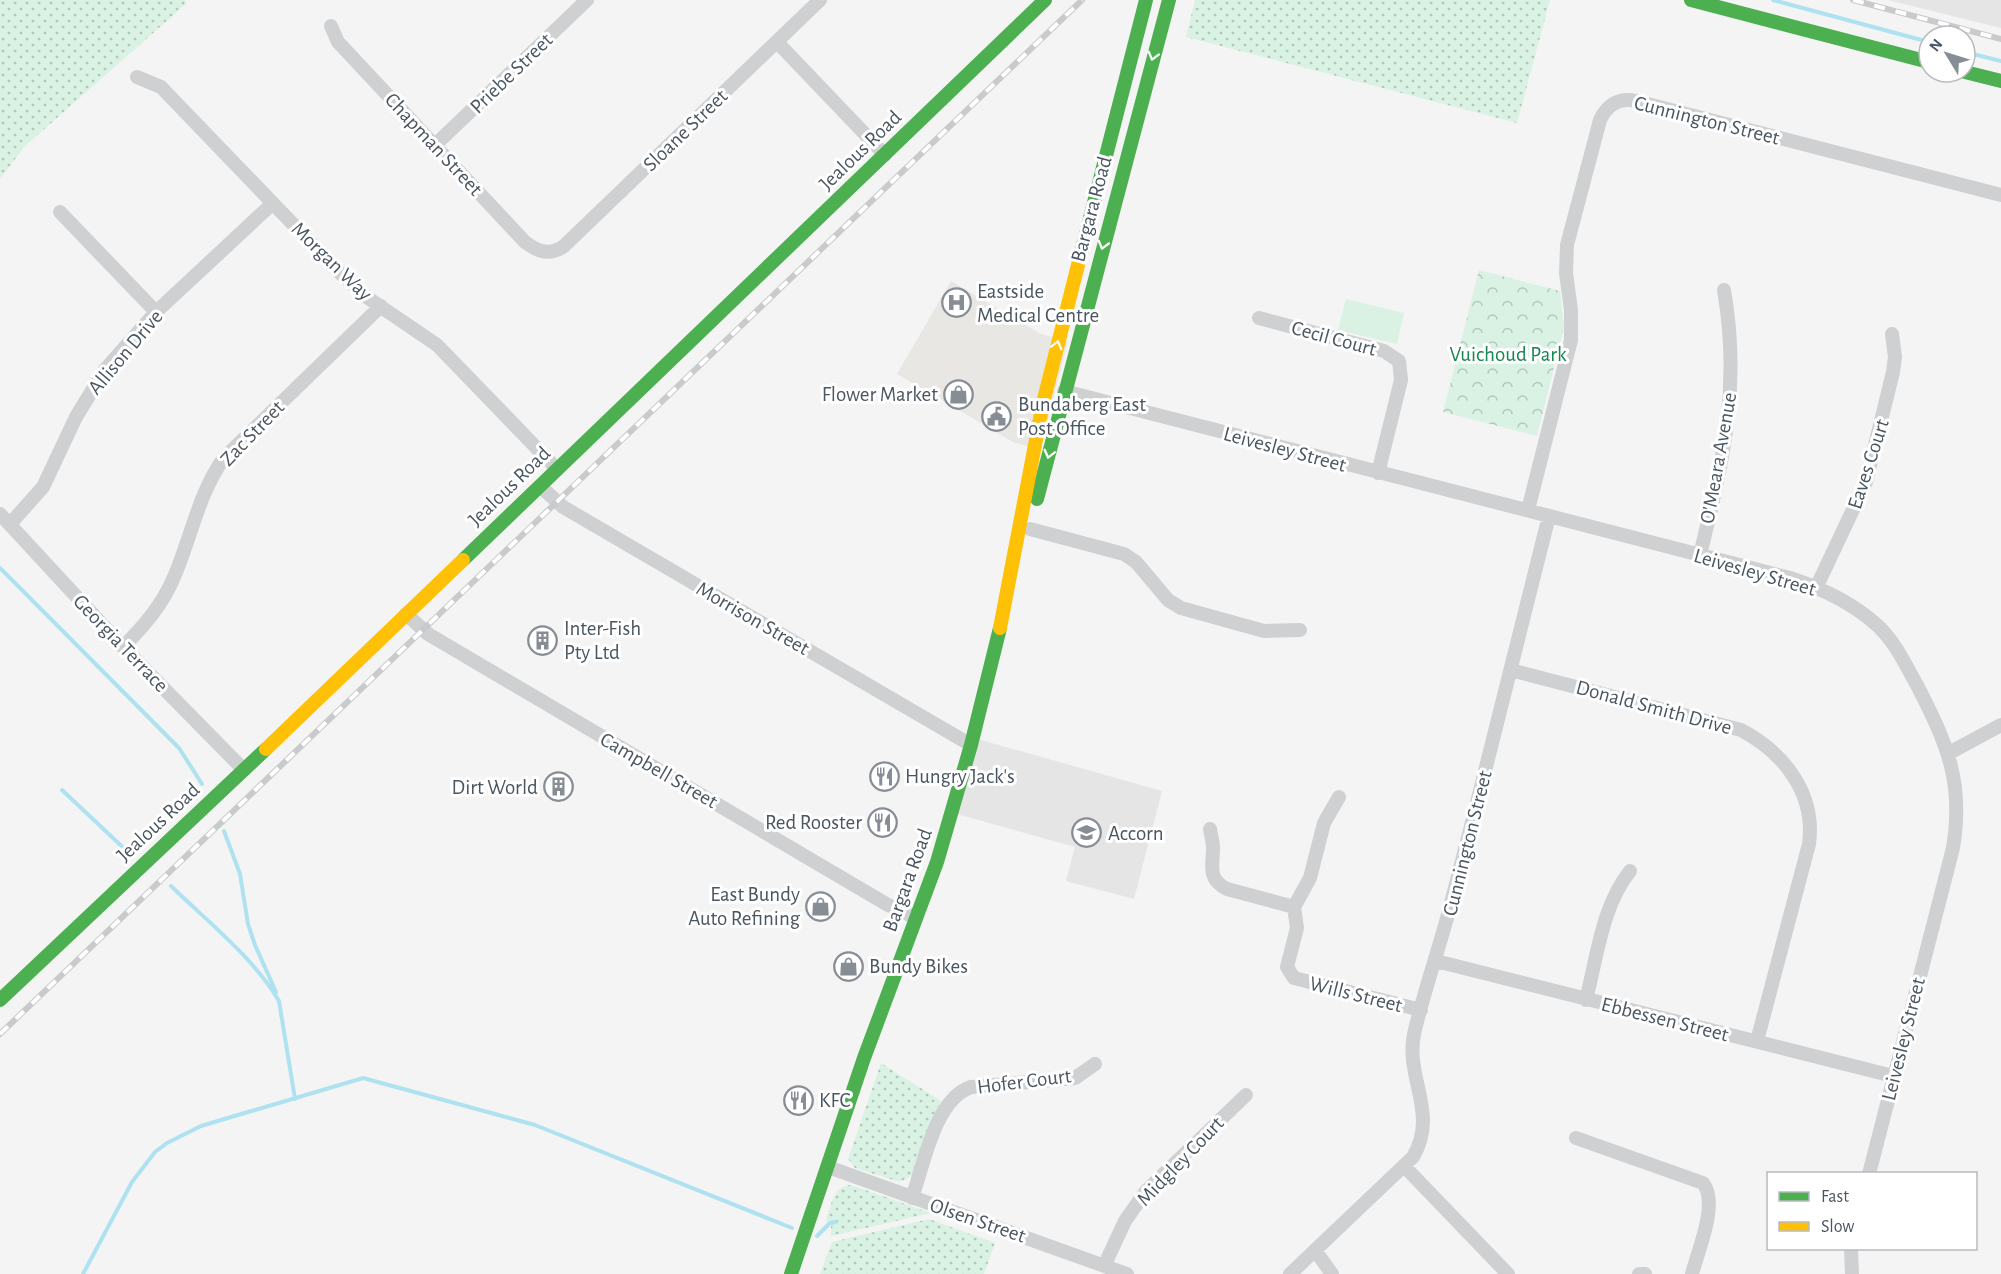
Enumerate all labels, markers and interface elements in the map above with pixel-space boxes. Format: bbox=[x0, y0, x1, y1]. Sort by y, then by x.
north arrow bbox=[1917, 24, 1977, 84]
street label: Priebe Street bbox=[466, 29, 557, 118]
text: N bbox=[1926, 36, 1946, 55]
one-way arrow bbox=[1147, 51, 1160, 61]
street label: Sloane Street bbox=[639, 85, 732, 175]
street label: Chapman Street bbox=[381, 89, 487, 200]
street label: Cunnington Street bbox=[1632, 92, 1782, 149]
street label: Jealous Road bbox=[815, 106, 905, 194]
street label: Bargara Road bbox=[1067, 154, 1116, 264]
street label: Morgan Way bbox=[287, 218, 376, 305]
one-way arrow bbox=[1098, 239, 1110, 250]
place label: Eastside Medical Centre bbox=[977, 281, 1099, 326]
hospital icon: Eastside Medical Centre bbox=[940, 287, 972, 319]
street label: Allison Drive bbox=[84, 306, 167, 399]
street label: Cecil Court bbox=[1289, 317, 1379, 360]
one-way arrow bbox=[1049, 341, 1062, 351]
park label: Vuichoud Park bbox=[1449, 344, 1567, 365]
shop icon: Flower Market bbox=[943, 378, 975, 410]
place label: Flower Market bbox=[822, 384, 938, 405]
street label: O'Meara Avenue bbox=[1697, 391, 1740, 525]
place label: Bundaberg East Post Office bbox=[1018, 394, 1146, 439]
street label: Zac Street bbox=[216, 396, 289, 470]
public building icon: Bundaberg East Post Office bbox=[981, 400, 1013, 432]
street label: Eaves Court bbox=[1844, 416, 1893, 512]
street label: Leivesley Street bbox=[1221, 423, 1349, 476]
street label: Jealous Road bbox=[464, 442, 554, 530]
one-way arrow bbox=[1043, 449, 1056, 459]
street label: Leivesley Street bbox=[1691, 545, 1819, 600]
street label: Morrison Street bbox=[693, 578, 813, 659]
street label: Georgia Terrace bbox=[69, 591, 172, 696]
place label: Inter-Fish Pty Ltd bbox=[564, 618, 641, 663]
building icon: Inter-Fish Pty Ltd bbox=[527, 624, 559, 656]
street label: Donald Smith Drive bbox=[1574, 677, 1734, 738]
street label: Campbell Street bbox=[596, 728, 721, 813]
restaurant icon: Hungry Jack's bbox=[868, 760, 900, 792]
place label: Hungry Jack's bbox=[905, 766, 1015, 787]
street label: Cunnington Street bbox=[1439, 768, 1496, 918]
building icon: Dirt World bbox=[543, 771, 575, 803]
place label: Dirt World bbox=[452, 777, 538, 798]
street label: Jealous Road bbox=[113, 779, 204, 866]
restaurant icon: Red Rooster bbox=[867, 806, 899, 838]
place label: Red Rooster bbox=[765, 812, 862, 833]
school or university icon: Accorn bbox=[1071, 817, 1103, 849]
place label: Accorn bbox=[1108, 823, 1164, 844]
street label: Bargara Road bbox=[879, 825, 936, 935]
place label: East Bundy Auto Refining bbox=[688, 884, 801, 929]
shop icon: East Bundy Auto Refining bbox=[805, 890, 837, 922]
shop icon: Bundy Bikes bbox=[832, 950, 864, 982]
place label: Bundy Bikes bbox=[869, 956, 968, 977]
street label: Wills Street bbox=[1307, 973, 1405, 1016]
street label: Leivesley Street bbox=[1878, 975, 1929, 1103]
street label: Ebbessen Street bbox=[1599, 994, 1731, 1046]
street label: Hofer Court bbox=[976, 1065, 1073, 1098]
restaurant icon: KFC bbox=[782, 1084, 814, 1116]
place label: KFC bbox=[819, 1090, 851, 1111]
street label: Midgley Court bbox=[1133, 1113, 1228, 1210]
legend bbox=[1767, 1172, 1977, 1250]
text: Fast bbox=[1821, 1188, 1849, 1206]
street label: Olsen Street bbox=[927, 1194, 1029, 1247]
text: Slow bbox=[1821, 1218, 1854, 1236]

